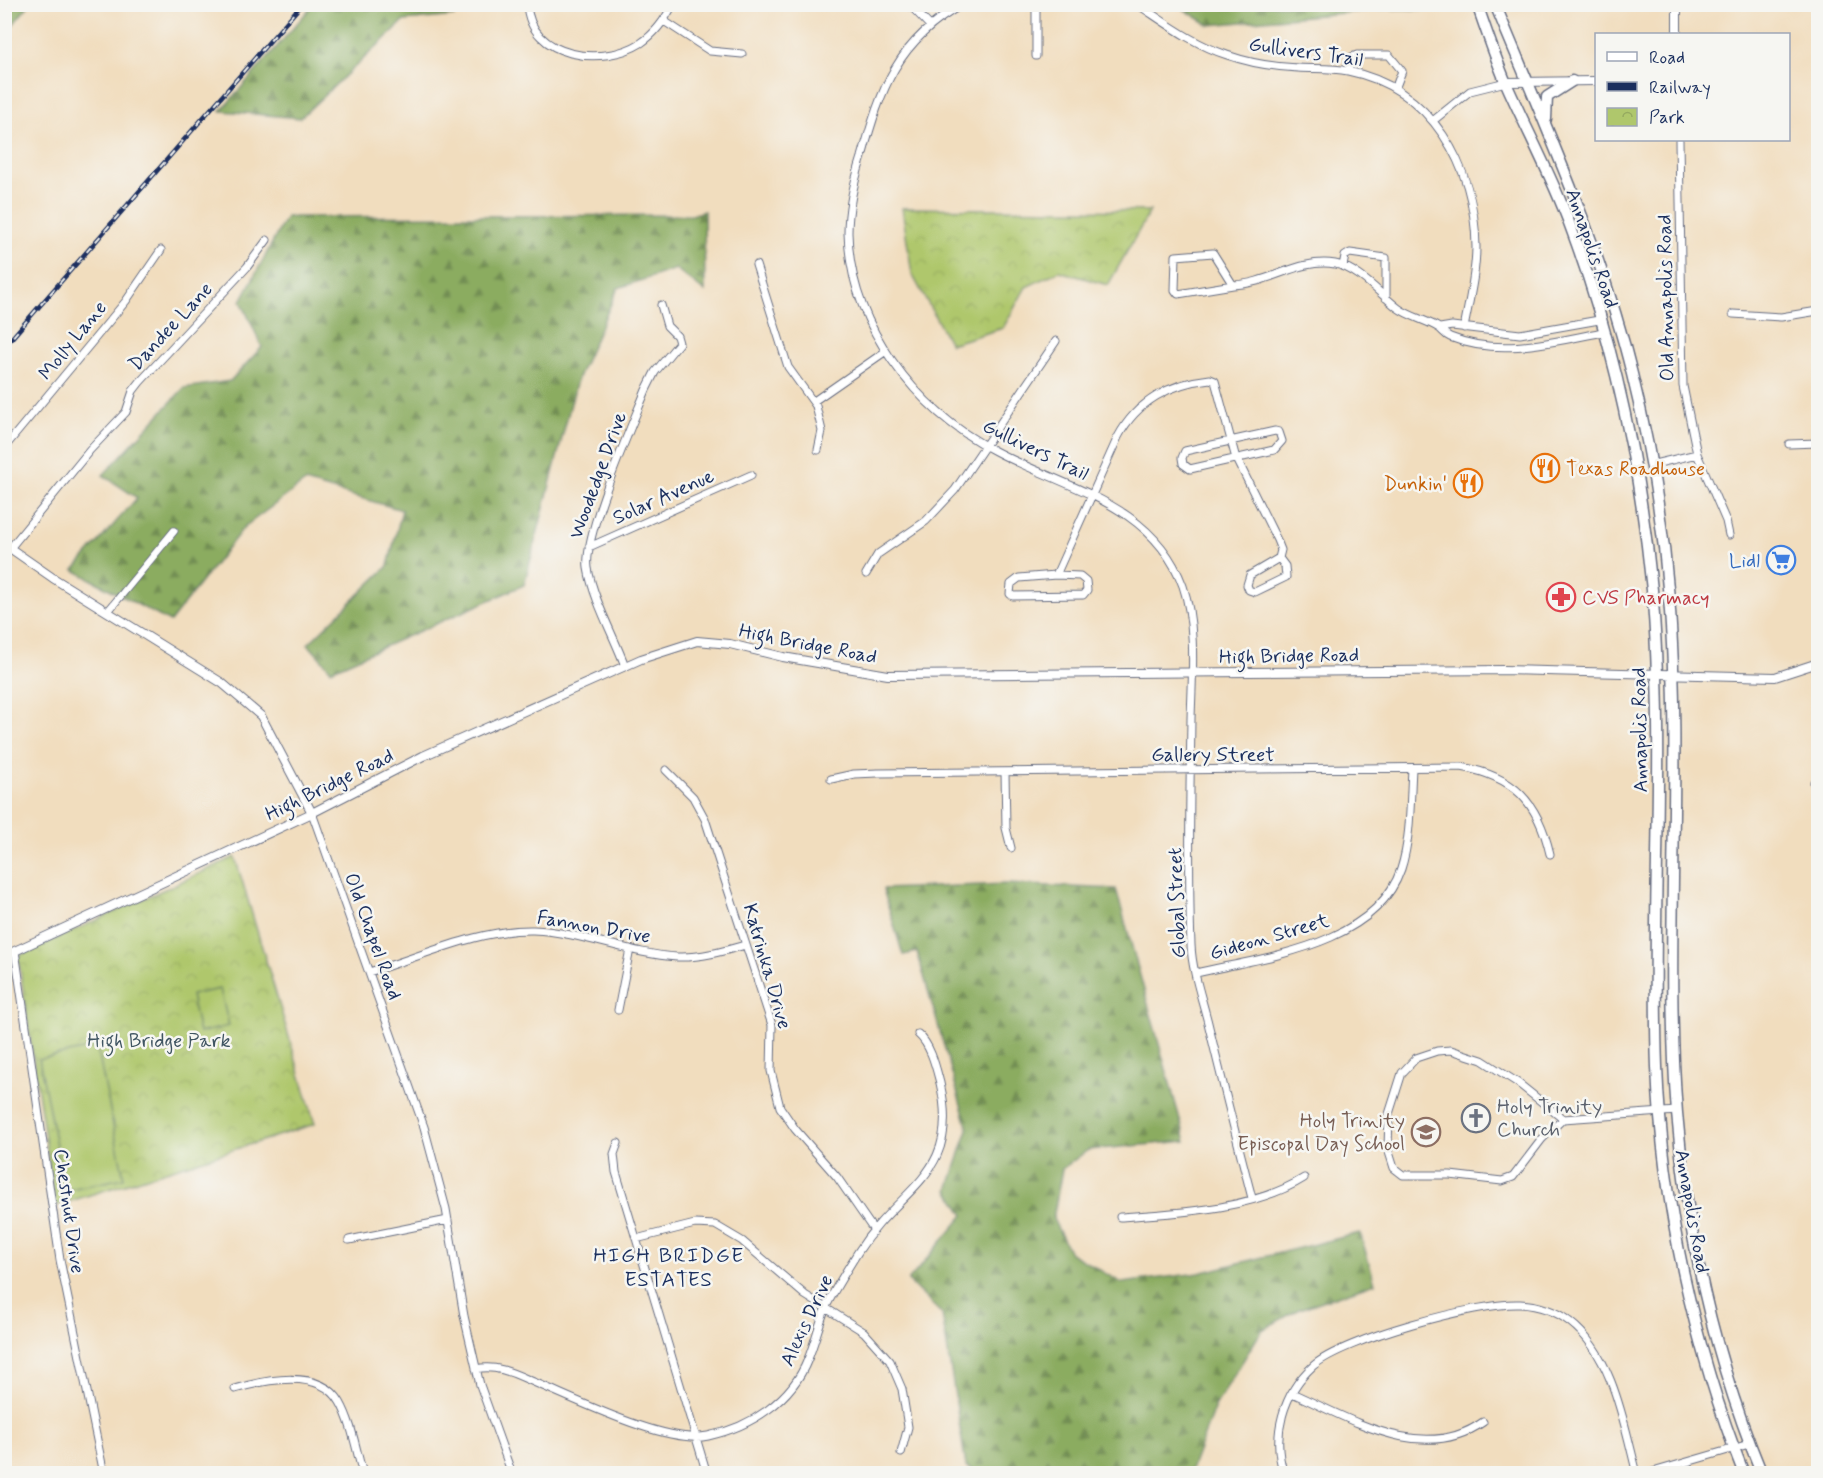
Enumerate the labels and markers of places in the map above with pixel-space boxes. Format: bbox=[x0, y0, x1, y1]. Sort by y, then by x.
restaurant icon: Texas Roadhouse bbox=[1529, 452, 1561, 484]
place label: Texas Roadhouse bbox=[1566, 456, 1705, 483]
restaurant icon: Dunkin' bbox=[1452, 467, 1484, 499]
place label: Dunkin' bbox=[1384, 471, 1447, 498]
supermarket icon: Lidl bbox=[1765, 544, 1797, 576]
place label: Lidl bbox=[1729, 548, 1760, 575]
pharmacy icon: CVS Pharmacy bbox=[1545, 581, 1577, 613]
place label: CVS Pharmacy bbox=[1582, 585, 1710, 612]
place label: Holy Trinity Church bbox=[1497, 1094, 1602, 1144]
church icon: Holy Trinity Church bbox=[1460, 1102, 1492, 1134]
place label: Holy Trinity Episcopal Day School bbox=[1237, 1108, 1405, 1158]
school or university icon: Holy Trinity Episcopal Day School bbox=[1410, 1116, 1442, 1148]

